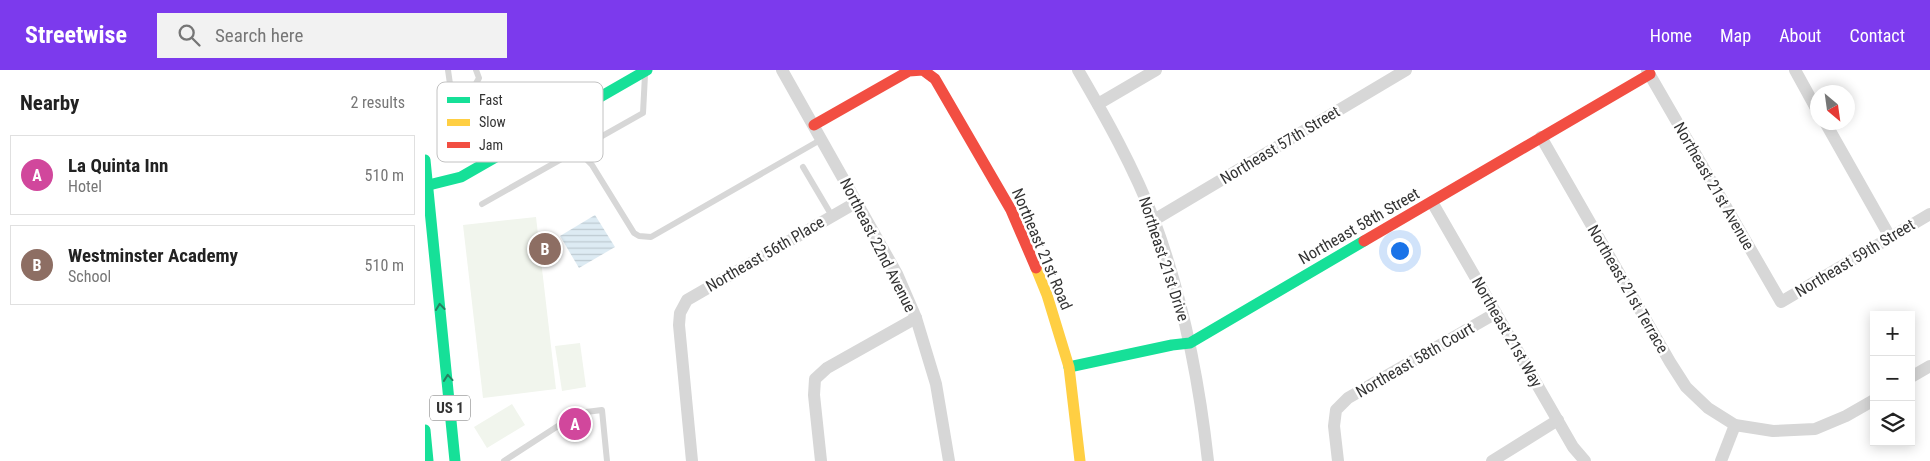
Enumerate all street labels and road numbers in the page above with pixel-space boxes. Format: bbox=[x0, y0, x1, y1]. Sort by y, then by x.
street label: Northeast 57th Street bbox=[1217, 102, 1343, 188]
street label: Northeast 21st Avenue bbox=[1670, 119, 1758, 253]
street label: Northeast 22nd Avenue bbox=[836, 175, 920, 315]
street label: Northeast 58th Street bbox=[1295, 184, 1423, 268]
street label: Northeast 21st Road bbox=[1008, 185, 1076, 313]
street label: Northeast 21st Drive bbox=[1135, 194, 1193, 324]
street label: Northeast 56th Place bbox=[702, 212, 828, 296]
street label: Northeast 59th Street bbox=[1792, 215, 1918, 301]
street label: Northeast 21st Terrace bbox=[1584, 222, 1672, 356]
street label: Northeast 21st Way bbox=[1468, 273, 1546, 391]
street label: Northeast 58th Court bbox=[1353, 318, 1478, 402]
road number: US 1 bbox=[430, 396, 470, 420]

